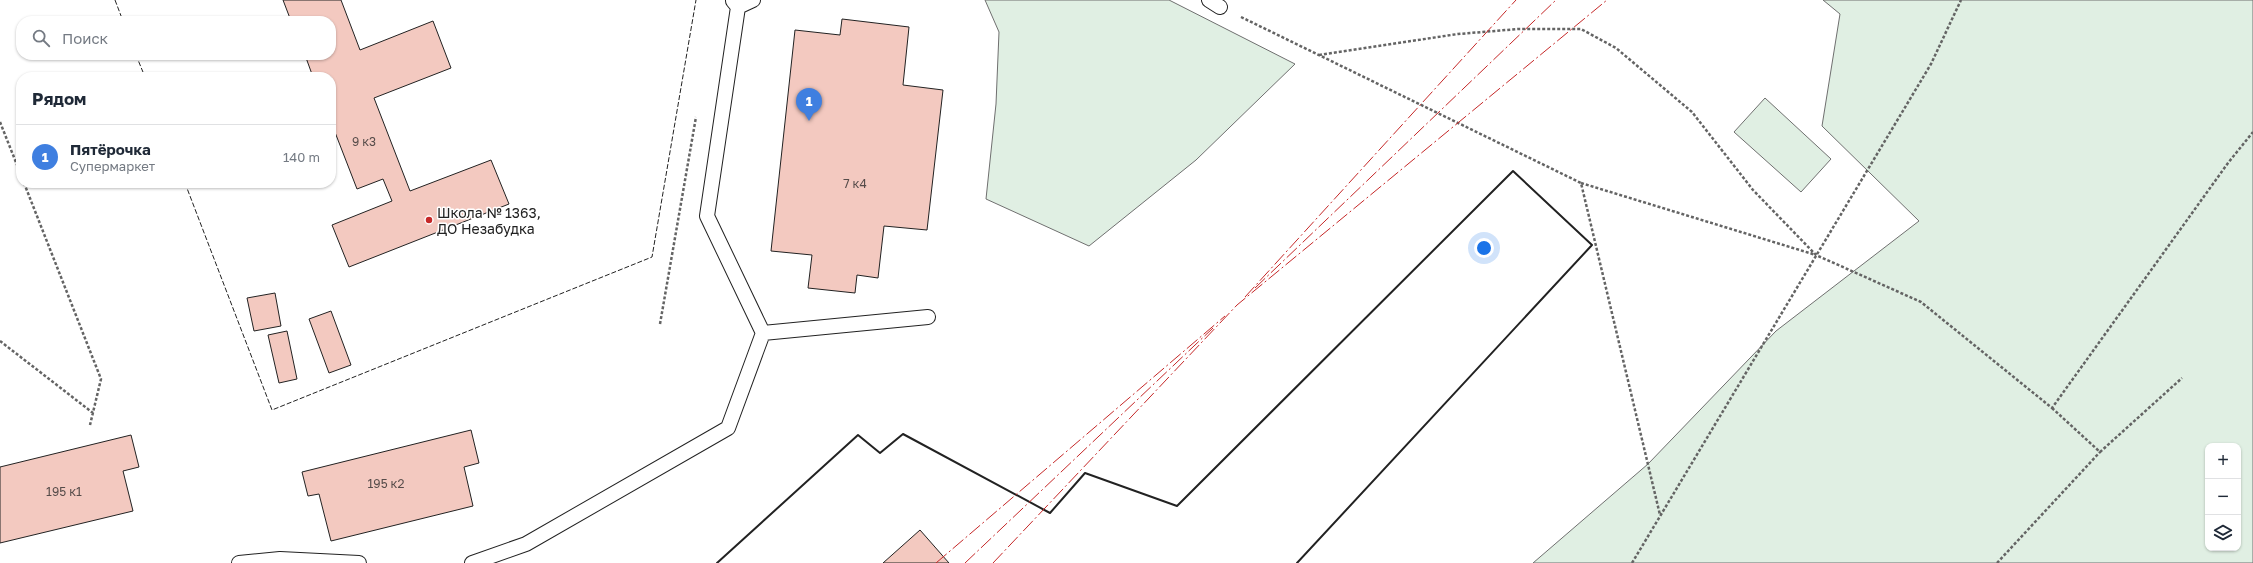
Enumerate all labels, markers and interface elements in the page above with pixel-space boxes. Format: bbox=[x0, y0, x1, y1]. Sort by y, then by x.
search box bbox=[16, 16, 336, 60]
icon: search bbox=[30, 27, 52, 49]
text: Поиск bbox=[62, 29, 108, 47]
text: Рядом bbox=[32, 88, 86, 109]
pin: 1 bbox=[796, 88, 822, 121]
house number: 9 к3 bbox=[352, 134, 376, 149]
text: Пятёрочка bbox=[70, 140, 151, 158]
text: 1 bbox=[42, 149, 48, 165]
text: 140 m bbox=[283, 149, 320, 165]
text: Супермаркет bbox=[70, 158, 155, 174]
house number: 7 к4 bbox=[843, 176, 867, 191]
place label: Школа № 1363, ДО Незабудка bbox=[437, 204, 541, 237]
marker: Школа № 1363, ДО Незабудка bbox=[424, 215, 434, 225]
your location bbox=[1474, 238, 1494, 258]
map controls bbox=[2205, 443, 2241, 551]
button: + bbox=[2205, 443, 2241, 479]
house number: 195 к2 bbox=[368, 476, 404, 491]
button: − bbox=[2205, 479, 2241, 515]
house number: 195 к1 bbox=[46, 484, 82, 499]
button: layers bbox=[2205, 515, 2241, 551]

